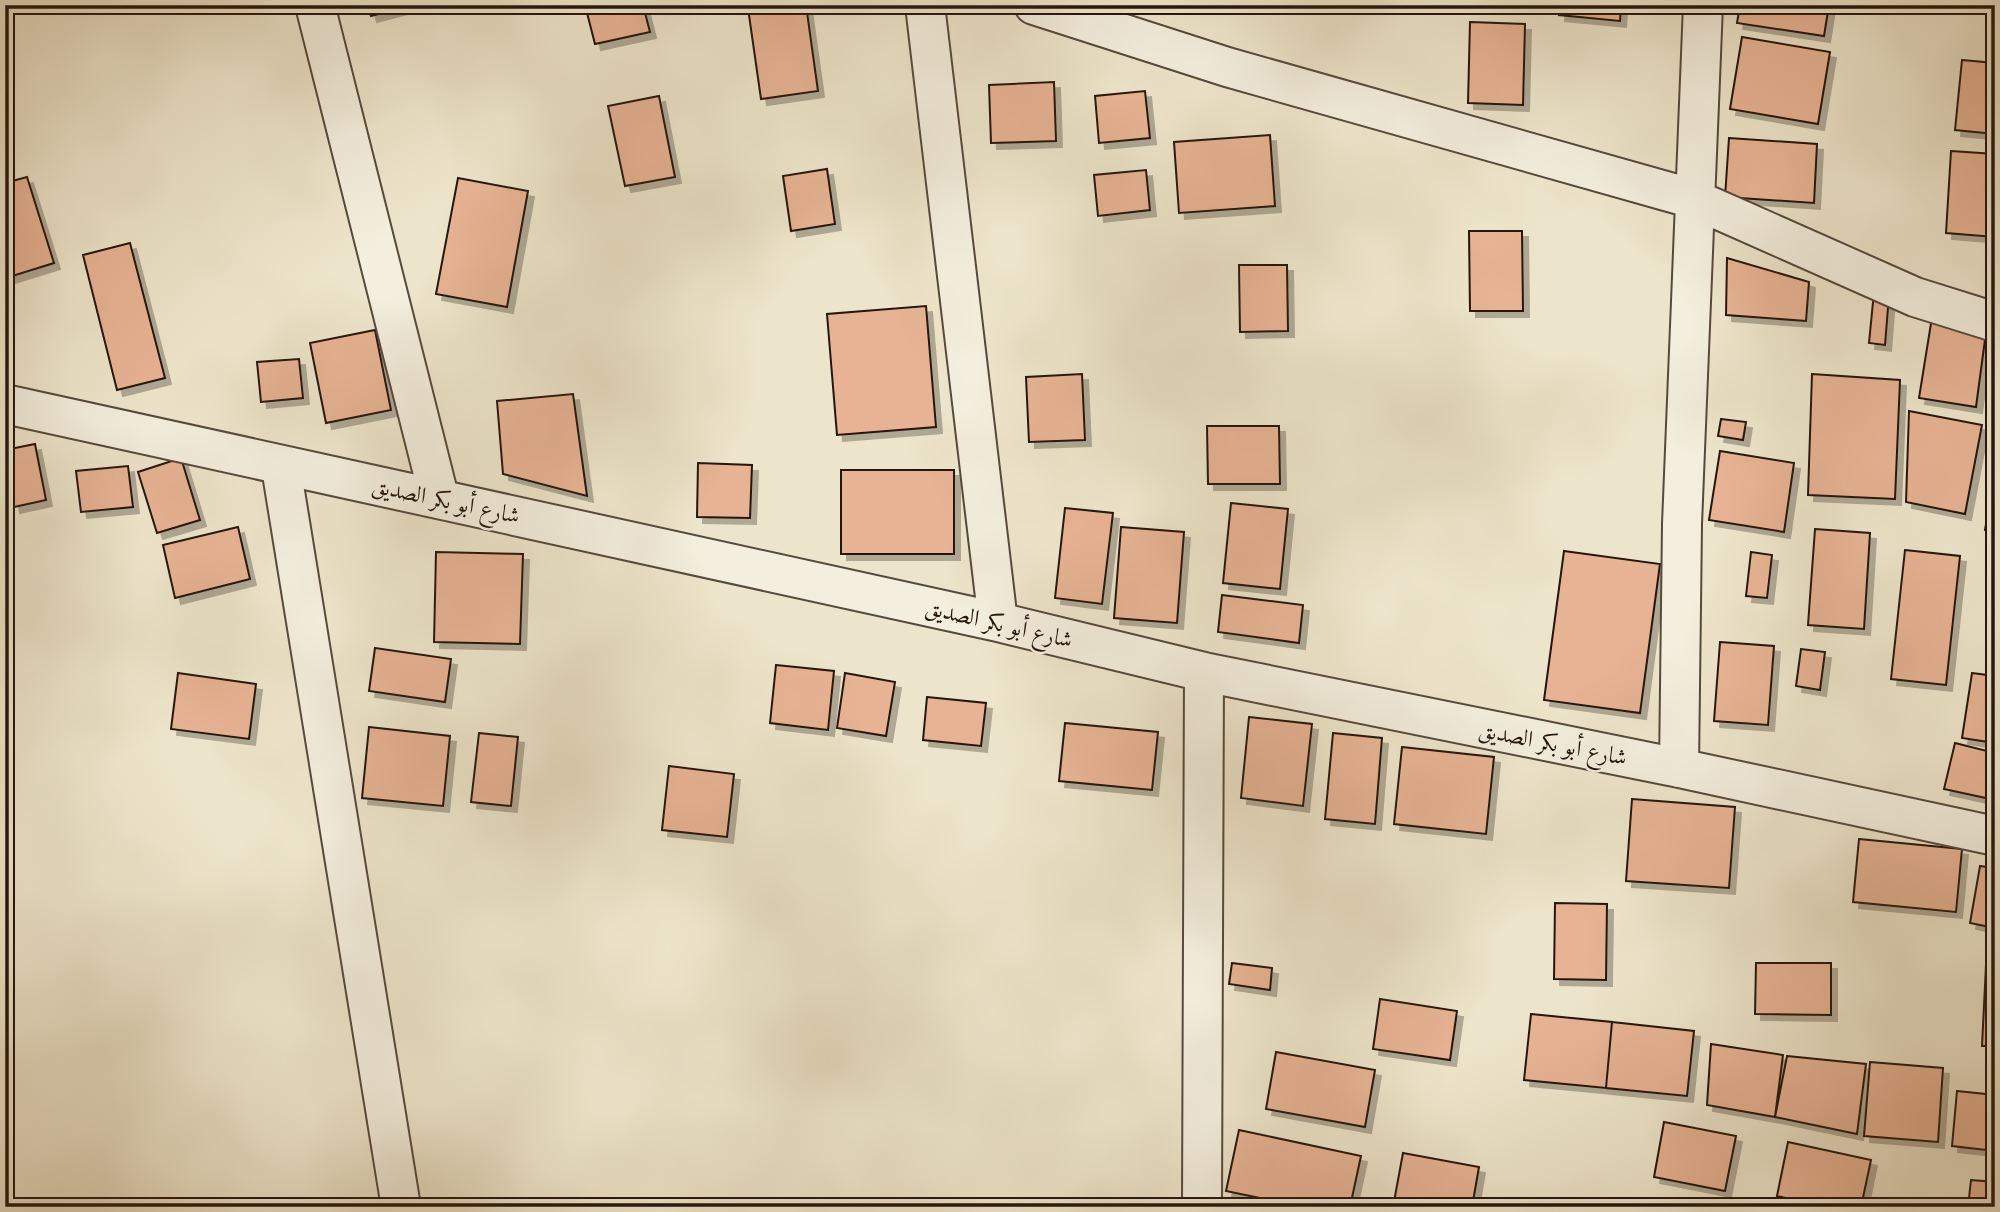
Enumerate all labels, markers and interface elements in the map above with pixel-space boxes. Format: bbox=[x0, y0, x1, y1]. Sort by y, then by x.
street label: شارع أبو بكر الصديق bbox=[368, 469, 523, 535]
street label: شارع أبو بكر الصديق bbox=[921, 590, 1076, 659]
street label: شارع أبو بكر الصديق bbox=[1475, 713, 1630, 777]

